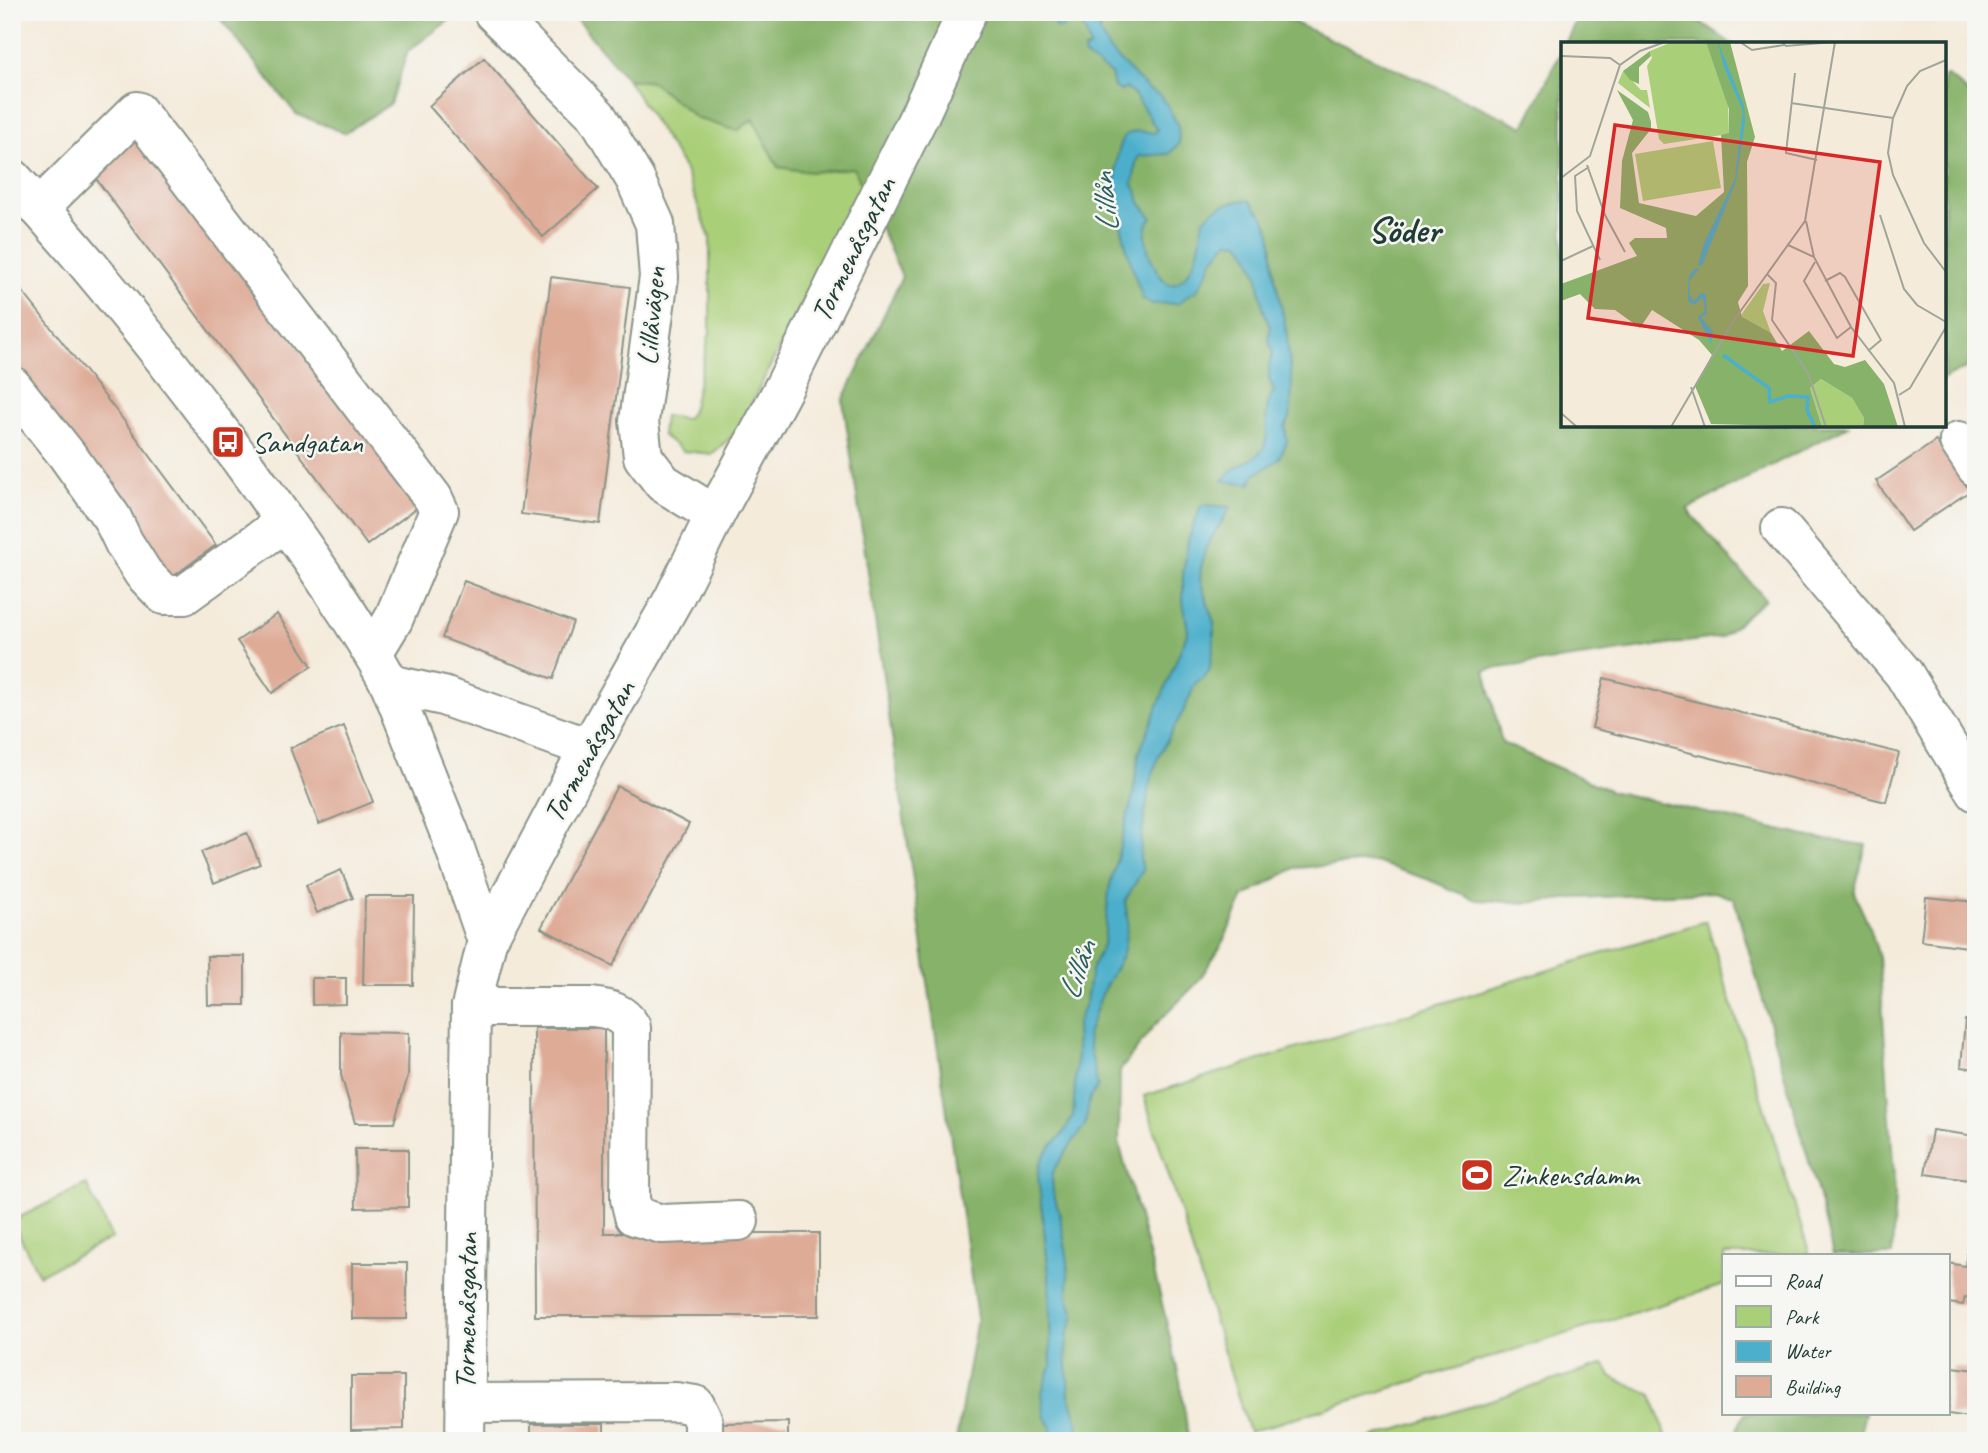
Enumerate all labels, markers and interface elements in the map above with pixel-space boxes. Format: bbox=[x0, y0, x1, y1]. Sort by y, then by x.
inset map bbox=[1561, 42, 1946, 427]
street label: Tormenåsgatan bbox=[802, 169, 905, 328]
water label: Lillån bbox=[1081, 169, 1128, 235]
district label: Söder bbox=[1368, 206, 1444, 253]
street label: Lillåvägen bbox=[628, 265, 674, 367]
bus stop icon: Sandgatan bbox=[209, 423, 247, 461]
place label: Sandgatan bbox=[252, 423, 364, 461]
street label: Tormenåsgatan bbox=[534, 672, 644, 829]
water label: Lillån bbox=[1048, 933, 1107, 1005]
sports icon: Zinkensdamm bbox=[1458, 1156, 1496, 1194]
place label: Zinkensdamm bbox=[1502, 1156, 1641, 1194]
street label: Tormenåsgatan bbox=[446, 1231, 486, 1390]
legend bbox=[1722, 1254, 1950, 1414]
text: Road bbox=[1785, 1268, 1824, 1294]
text: Park bbox=[1785, 1304, 1820, 1330]
text: Water bbox=[1785, 1338, 1832, 1364]
text: Building bbox=[1785, 1374, 1842, 1400]

